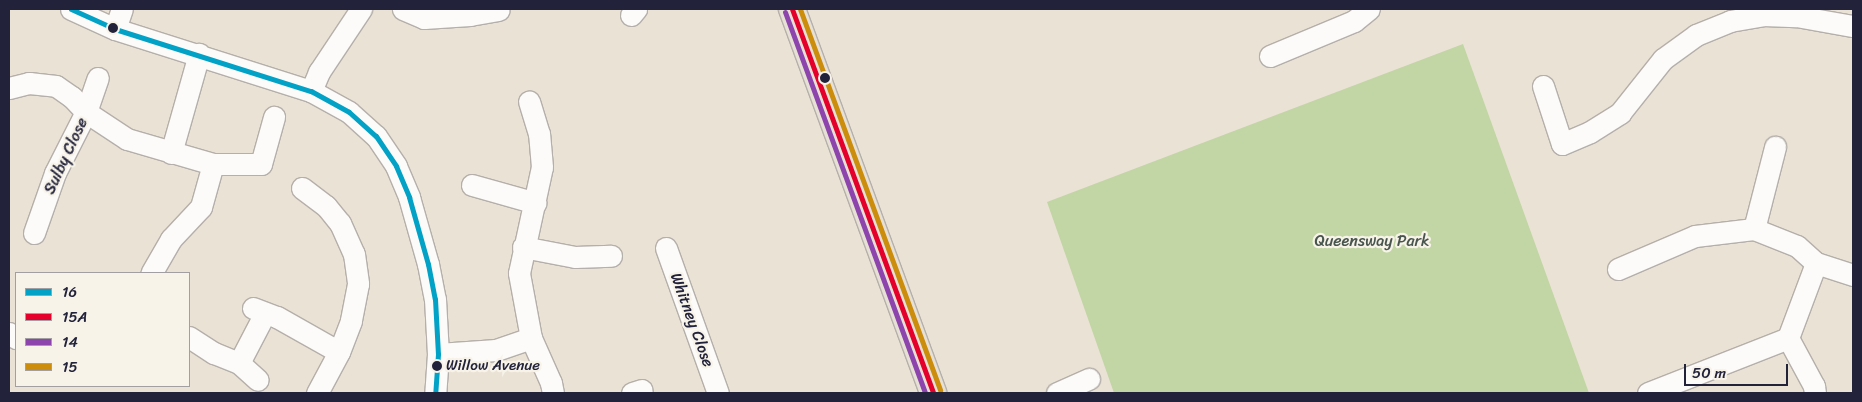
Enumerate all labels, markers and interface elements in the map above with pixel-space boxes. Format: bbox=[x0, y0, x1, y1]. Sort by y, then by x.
unlabelled marker bbox=[108, 23, 118, 33]
unlabelled marker bbox=[820, 73, 830, 83]
street label: Sulby Close bbox=[40, 115, 92, 197]
park label: Queensway Park bbox=[1314, 231, 1430, 251]
street label: Whitney Close bbox=[666, 270, 718, 370]
legend bbox=[15, 272, 190, 387]
text: 16 bbox=[62, 279, 77, 305]
text: 15A bbox=[62, 304, 87, 330]
text: 14 bbox=[62, 329, 78, 355]
text: 15 bbox=[62, 354, 78, 380]
scale bar bbox=[1687, 354, 1791, 386]
place label: Willow Avenue bbox=[446, 357, 540, 375]
text: 50 m bbox=[1692, 360, 1726, 386]
marker: Willow Avenue bbox=[432, 361, 442, 371]

